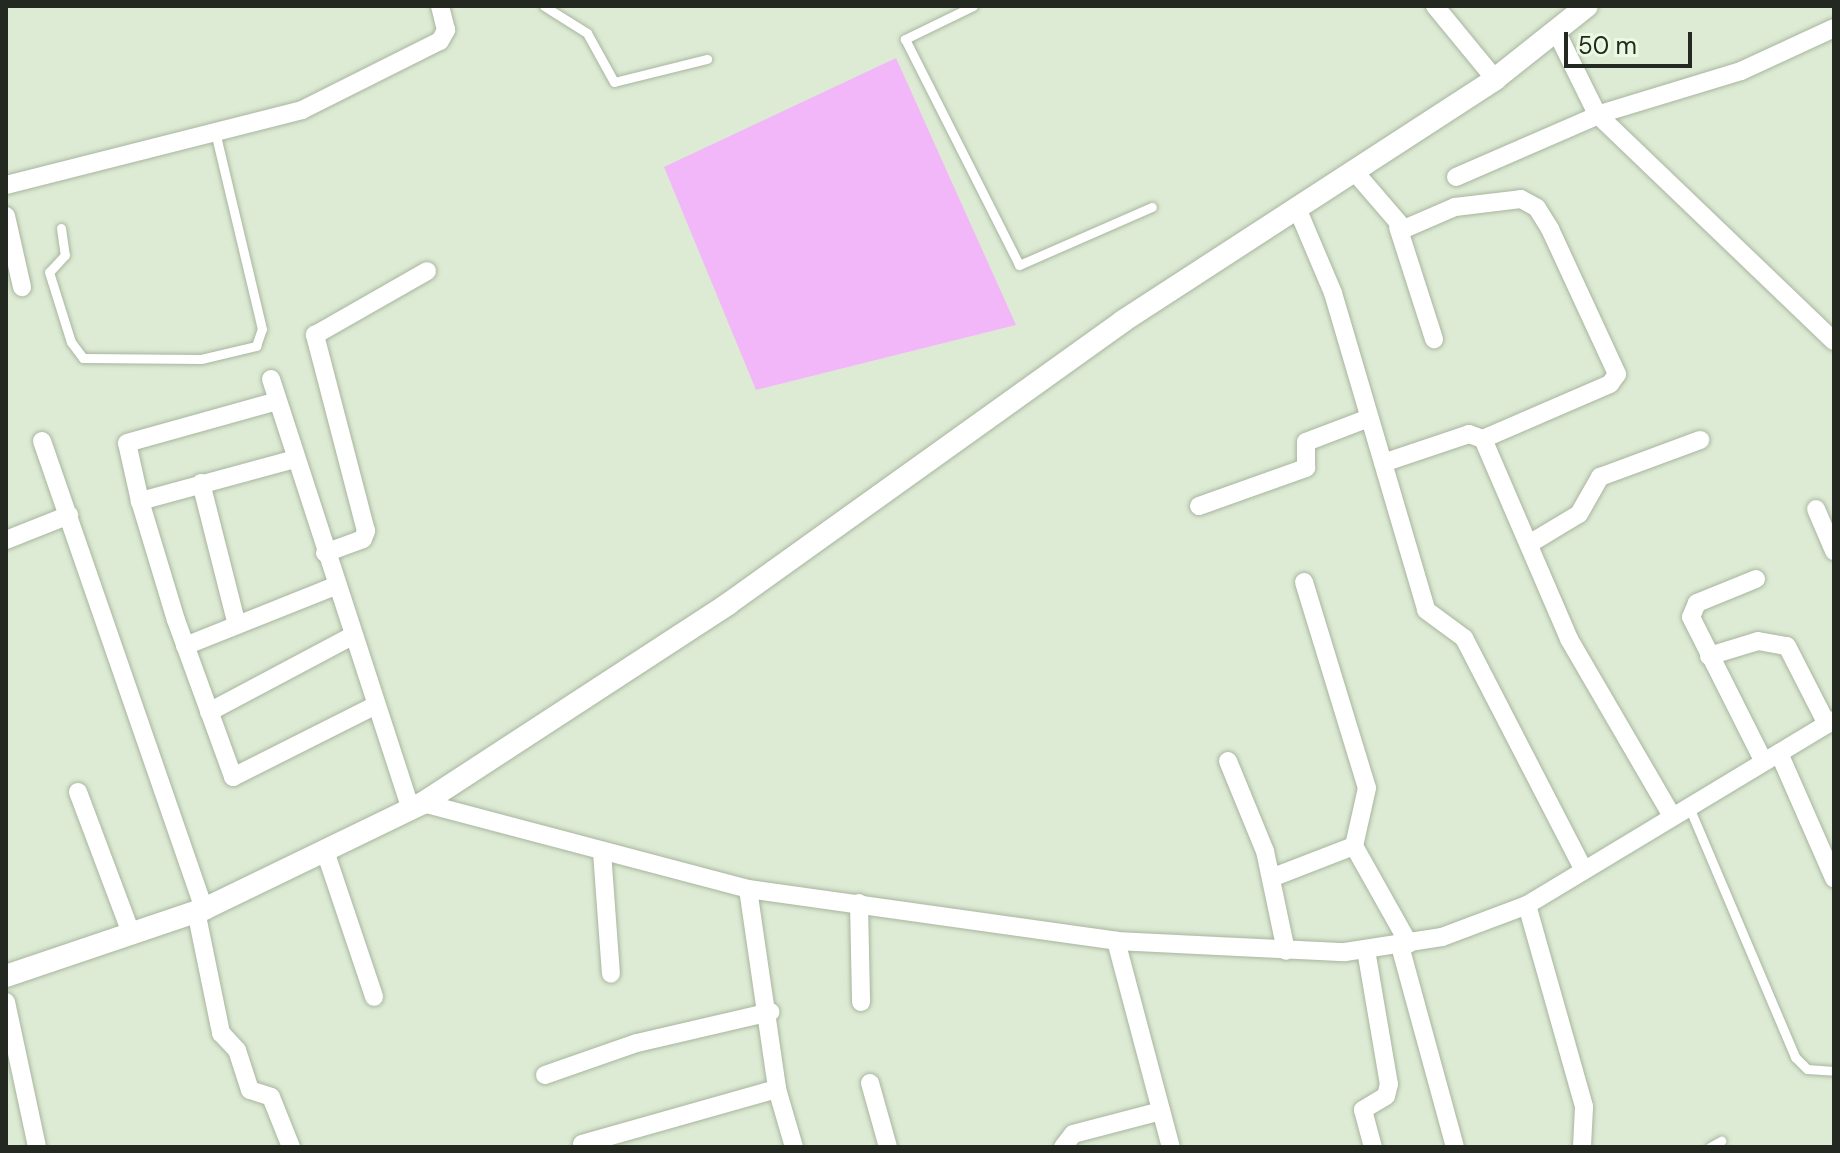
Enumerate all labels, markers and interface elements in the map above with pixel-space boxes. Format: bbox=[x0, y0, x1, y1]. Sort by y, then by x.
scale bar bbox=[1568, 16, 1696, 66]
text: 50 m bbox=[1578, 30, 1637, 61]

